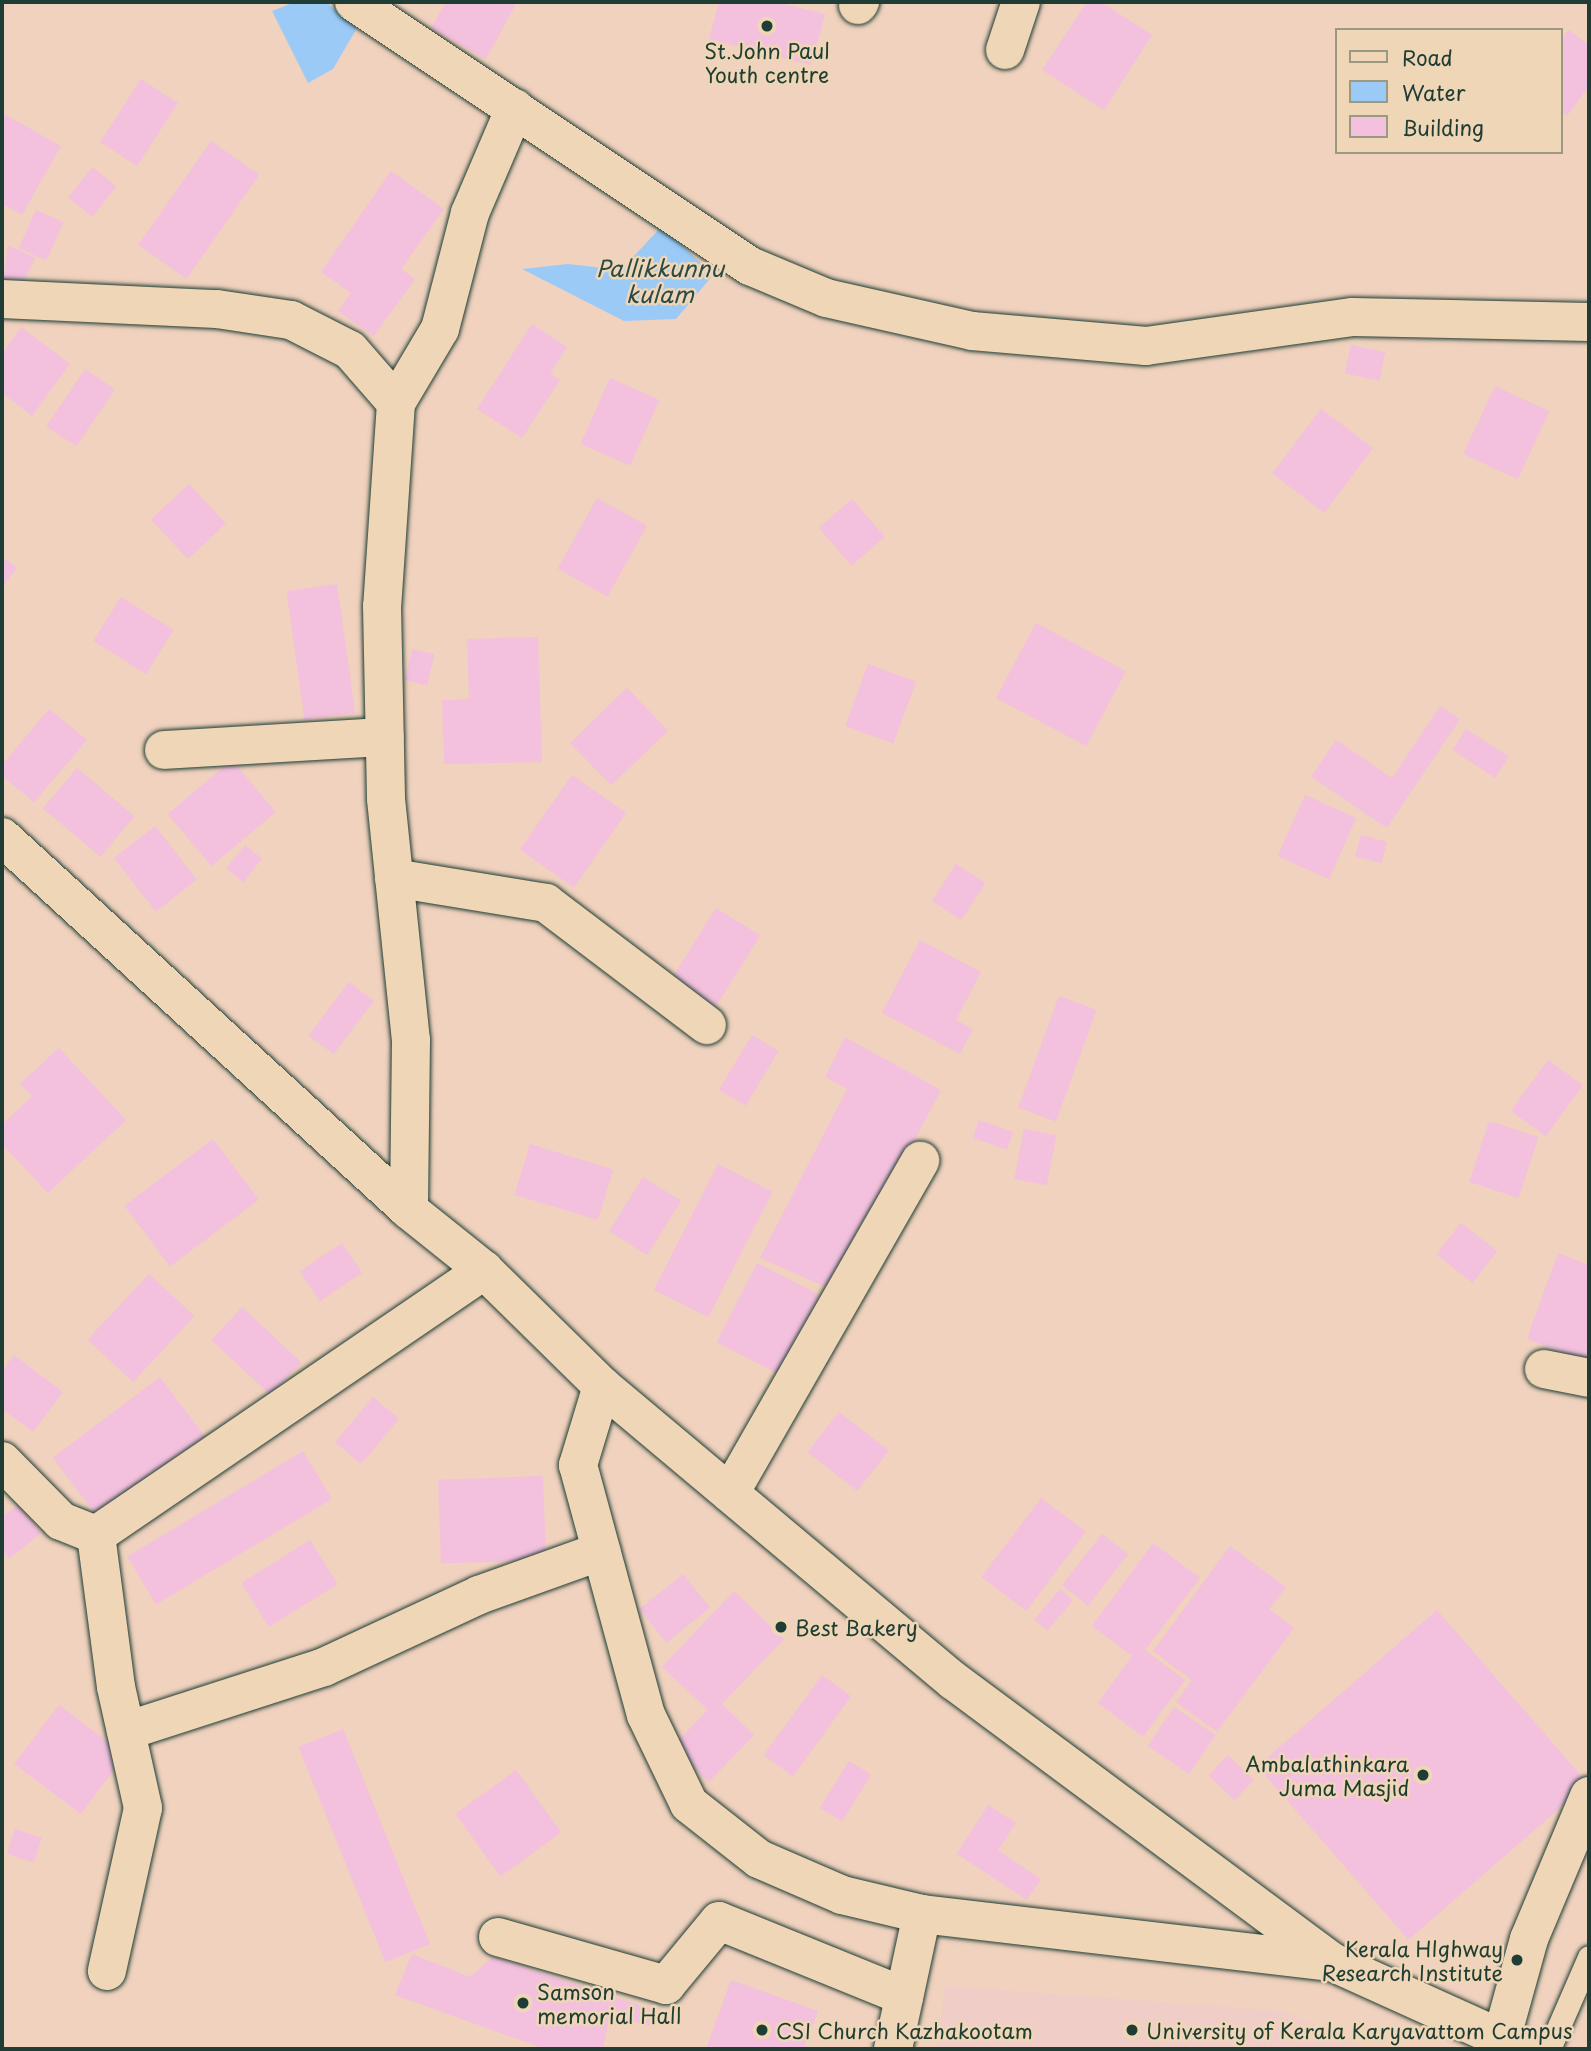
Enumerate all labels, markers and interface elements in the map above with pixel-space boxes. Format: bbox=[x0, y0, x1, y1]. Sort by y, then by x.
marker: St.John Paul Youth centre bbox=[759, 18, 775, 34]
legend bbox=[1336, 28, 1563, 154]
place label: St.John Paul Youth centre bbox=[704, 37, 830, 87]
text: Road bbox=[1402, 41, 1453, 73]
text: Water bbox=[1402, 76, 1465, 108]
text: Building bbox=[1402, 111, 1484, 143]
water label: Pallikkunnu kulam bbox=[596, 254, 724, 308]
place label: Best Bakery bbox=[795, 1614, 919, 1640]
marker: Best Bakery bbox=[773, 1619, 789, 1635]
place label: Ambalathinkara Juma Masjid bbox=[1245, 1750, 1409, 1800]
marker: Ambalathinkara Juma Masjid bbox=[1415, 1767, 1431, 1783]
place label: Kerala HIghway Research Institute bbox=[1321, 1935, 1503, 1985]
marker: Kerala HIghway Research Institute bbox=[1509, 1952, 1525, 1968]
place label: Samson memorial Hall bbox=[537, 1978, 682, 2028]
marker: Samson memorial Hall bbox=[515, 1995, 531, 2011]
place label: CSI Church Kazhakootam bbox=[776, 2017, 1036, 2043]
place label: University of Kerala Karyavattom Campus bbox=[1146, 2017, 1573, 2043]
marker: CSI Church Kazhakootam bbox=[754, 2022, 770, 2038]
marker: University of Kerala Karyavattom Campus bbox=[1124, 2022, 1140, 2038]

